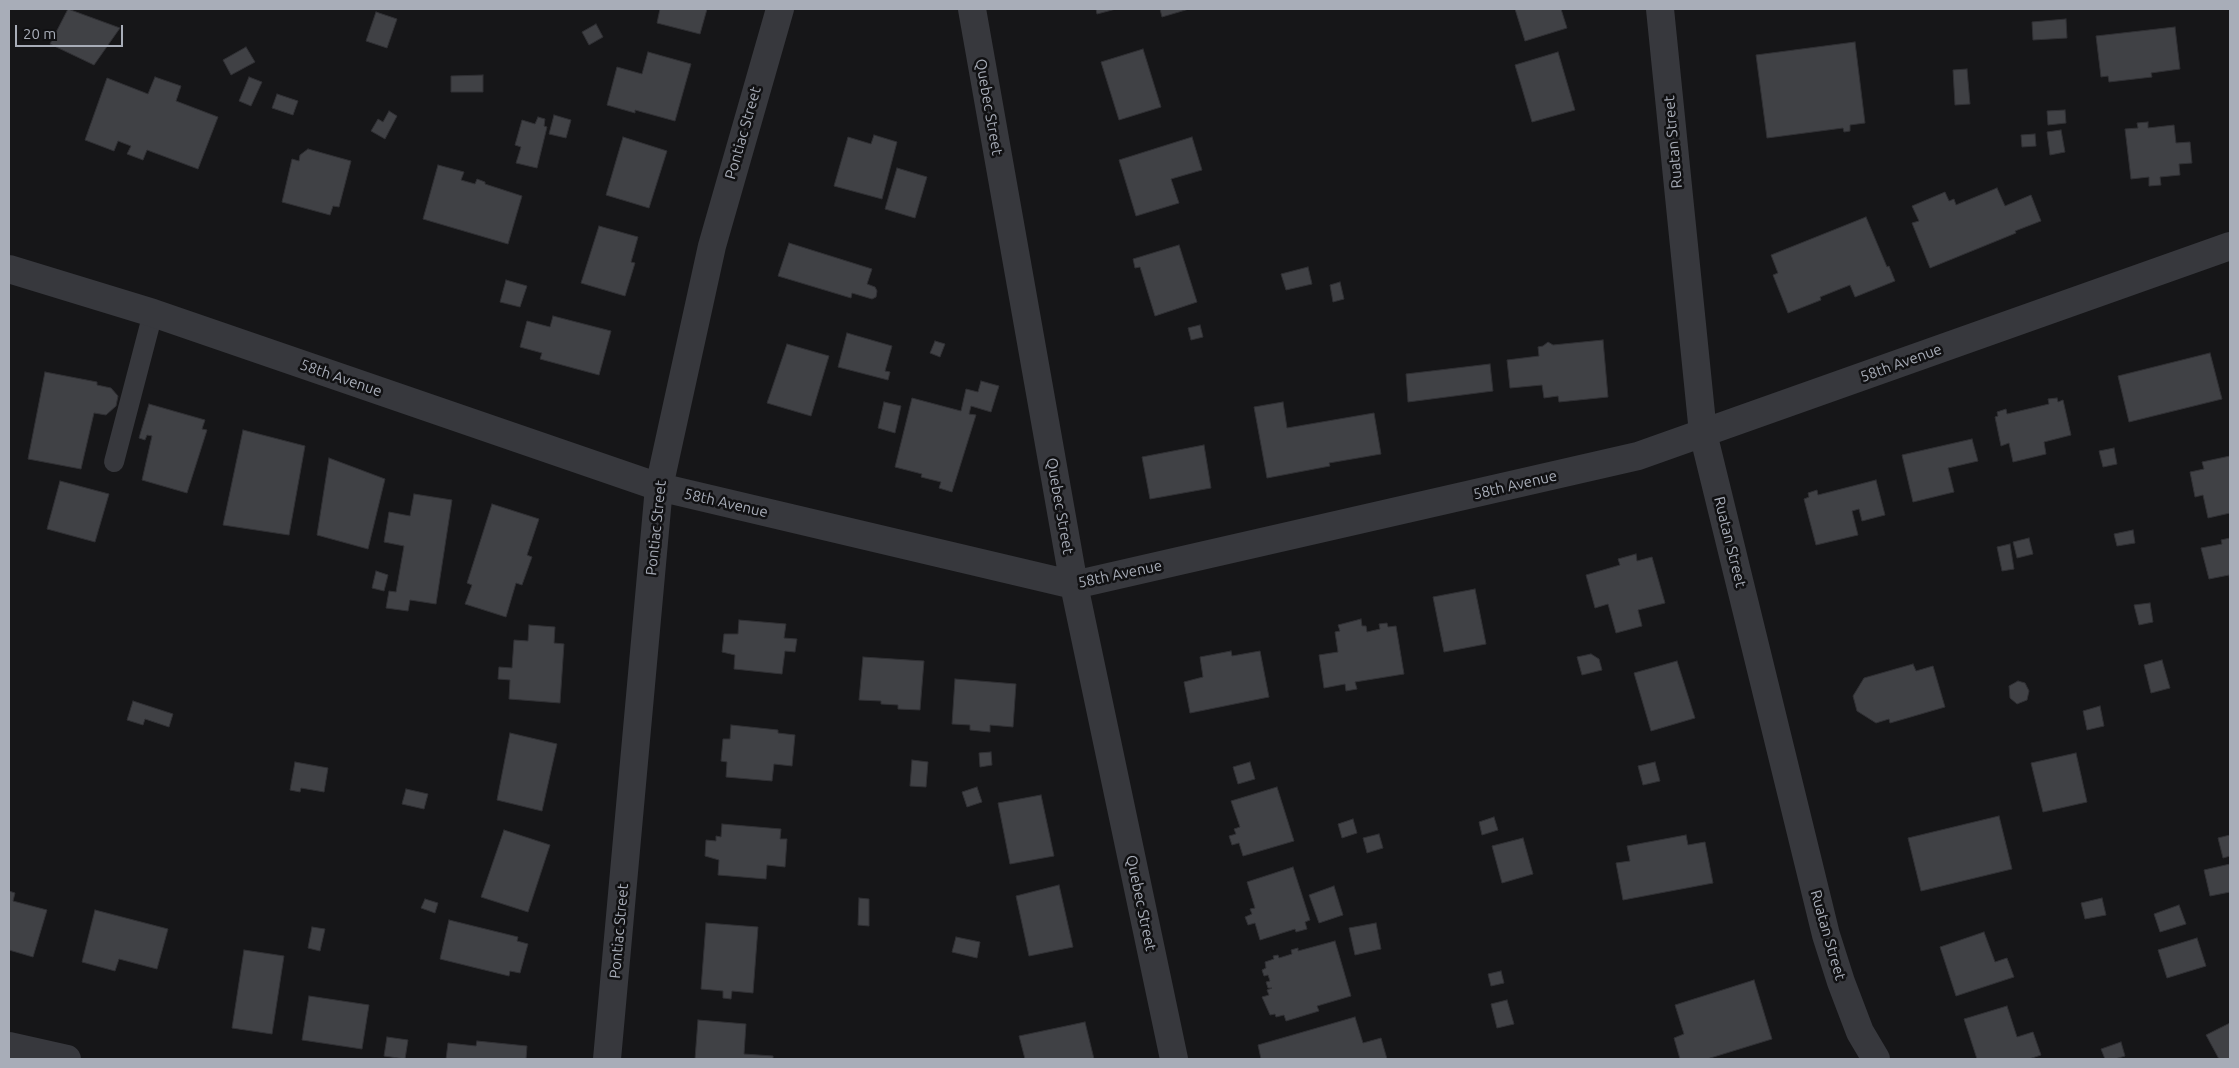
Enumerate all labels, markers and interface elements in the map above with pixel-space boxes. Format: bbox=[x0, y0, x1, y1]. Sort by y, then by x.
scale bar bbox=[18, 15, 125, 47]
text: 20 m bbox=[23, 25, 56, 42]
street label: Quebec Street bbox=[972, 57, 1006, 157]
street label: Pontiac Street bbox=[721, 85, 765, 181]
street label: Ruatan Street bbox=[1660, 95, 1686, 189]
street label: 58th Avenue bbox=[1858, 340, 1944, 386]
street label: 58th Avenue bbox=[298, 356, 384, 400]
street label: Quebec Street bbox=[1043, 456, 1077, 556]
street label: 58th Avenue bbox=[1471, 467, 1559, 503]
street label: Pontiac Street bbox=[642, 479, 670, 577]
street label: 58th Avenue bbox=[682, 485, 770, 521]
street label: Ruatan Street bbox=[1710, 495, 1750, 589]
street label: 58th Avenue bbox=[1076, 556, 1164, 592]
street label: Quebec Street bbox=[1122, 853, 1160, 953]
street label: Pontiac Street bbox=[606, 883, 632, 979]
street label: Ruatan Street bbox=[1807, 888, 1849, 982]

